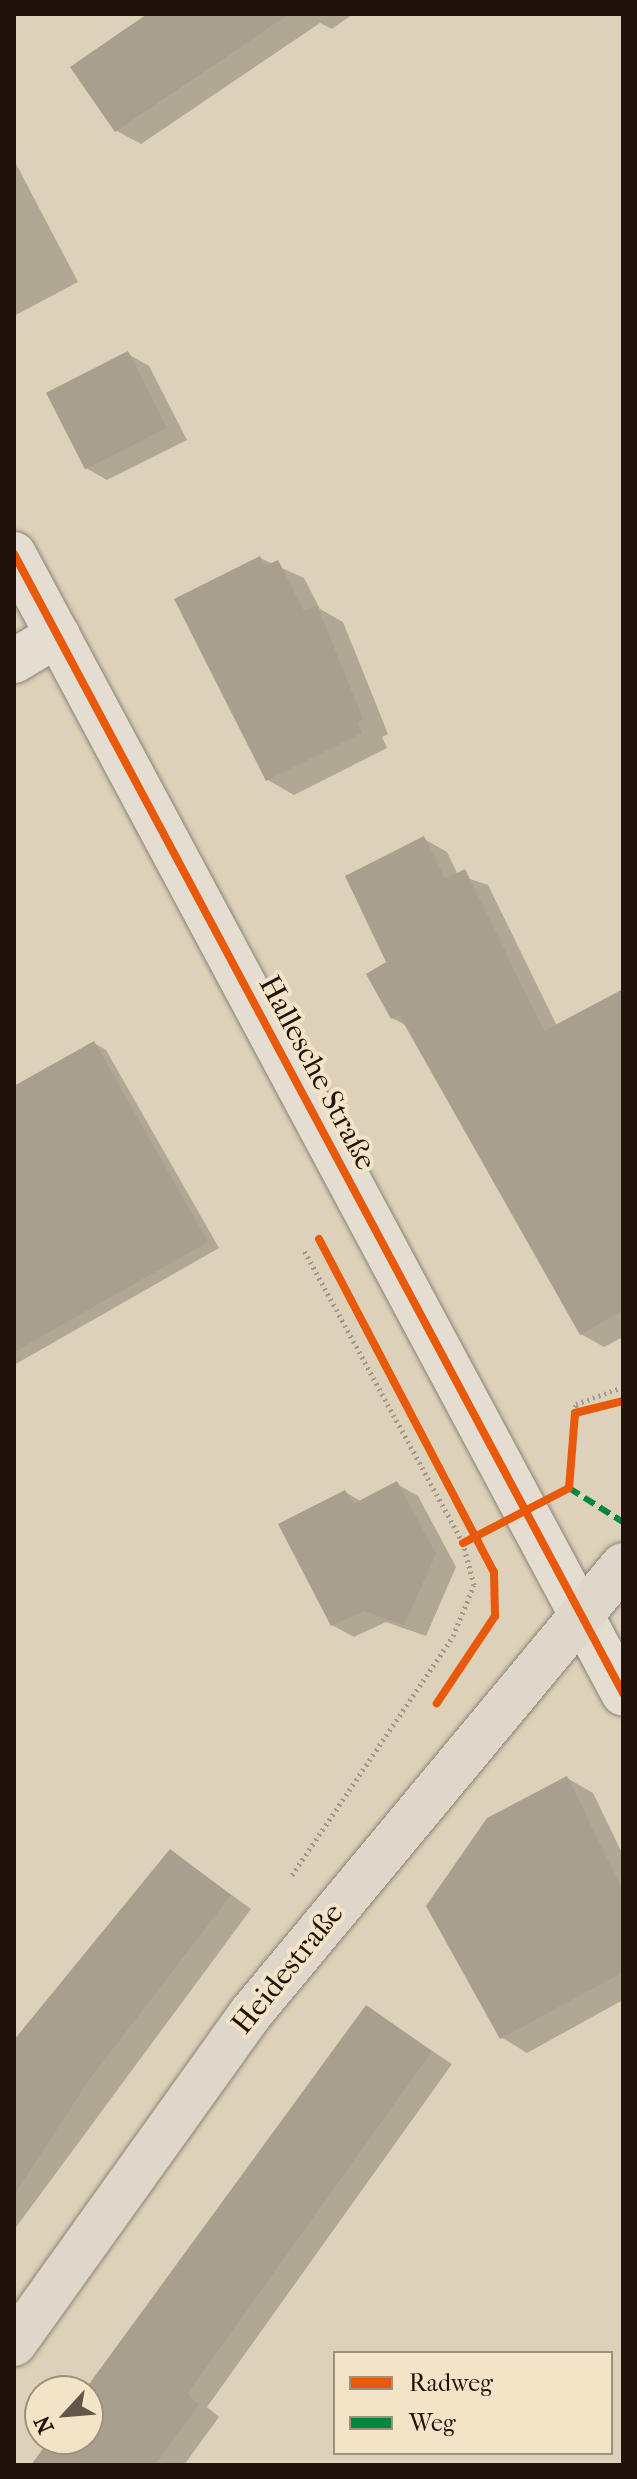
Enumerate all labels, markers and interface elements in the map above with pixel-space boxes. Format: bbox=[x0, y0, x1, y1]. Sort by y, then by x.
street label: Hallesche Straße bbox=[251, 970, 383, 1176]
street label: Heidestraße bbox=[224, 1896, 352, 2042]
legend bbox=[333, 2351, 613, 2455]
text: Radweg bbox=[409, 2369, 493, 2397]
north arrow bbox=[24, 2375, 104, 2455]
text: Weg bbox=[409, 2409, 456, 2437]
text: N bbox=[29, 2411, 60, 2438]

